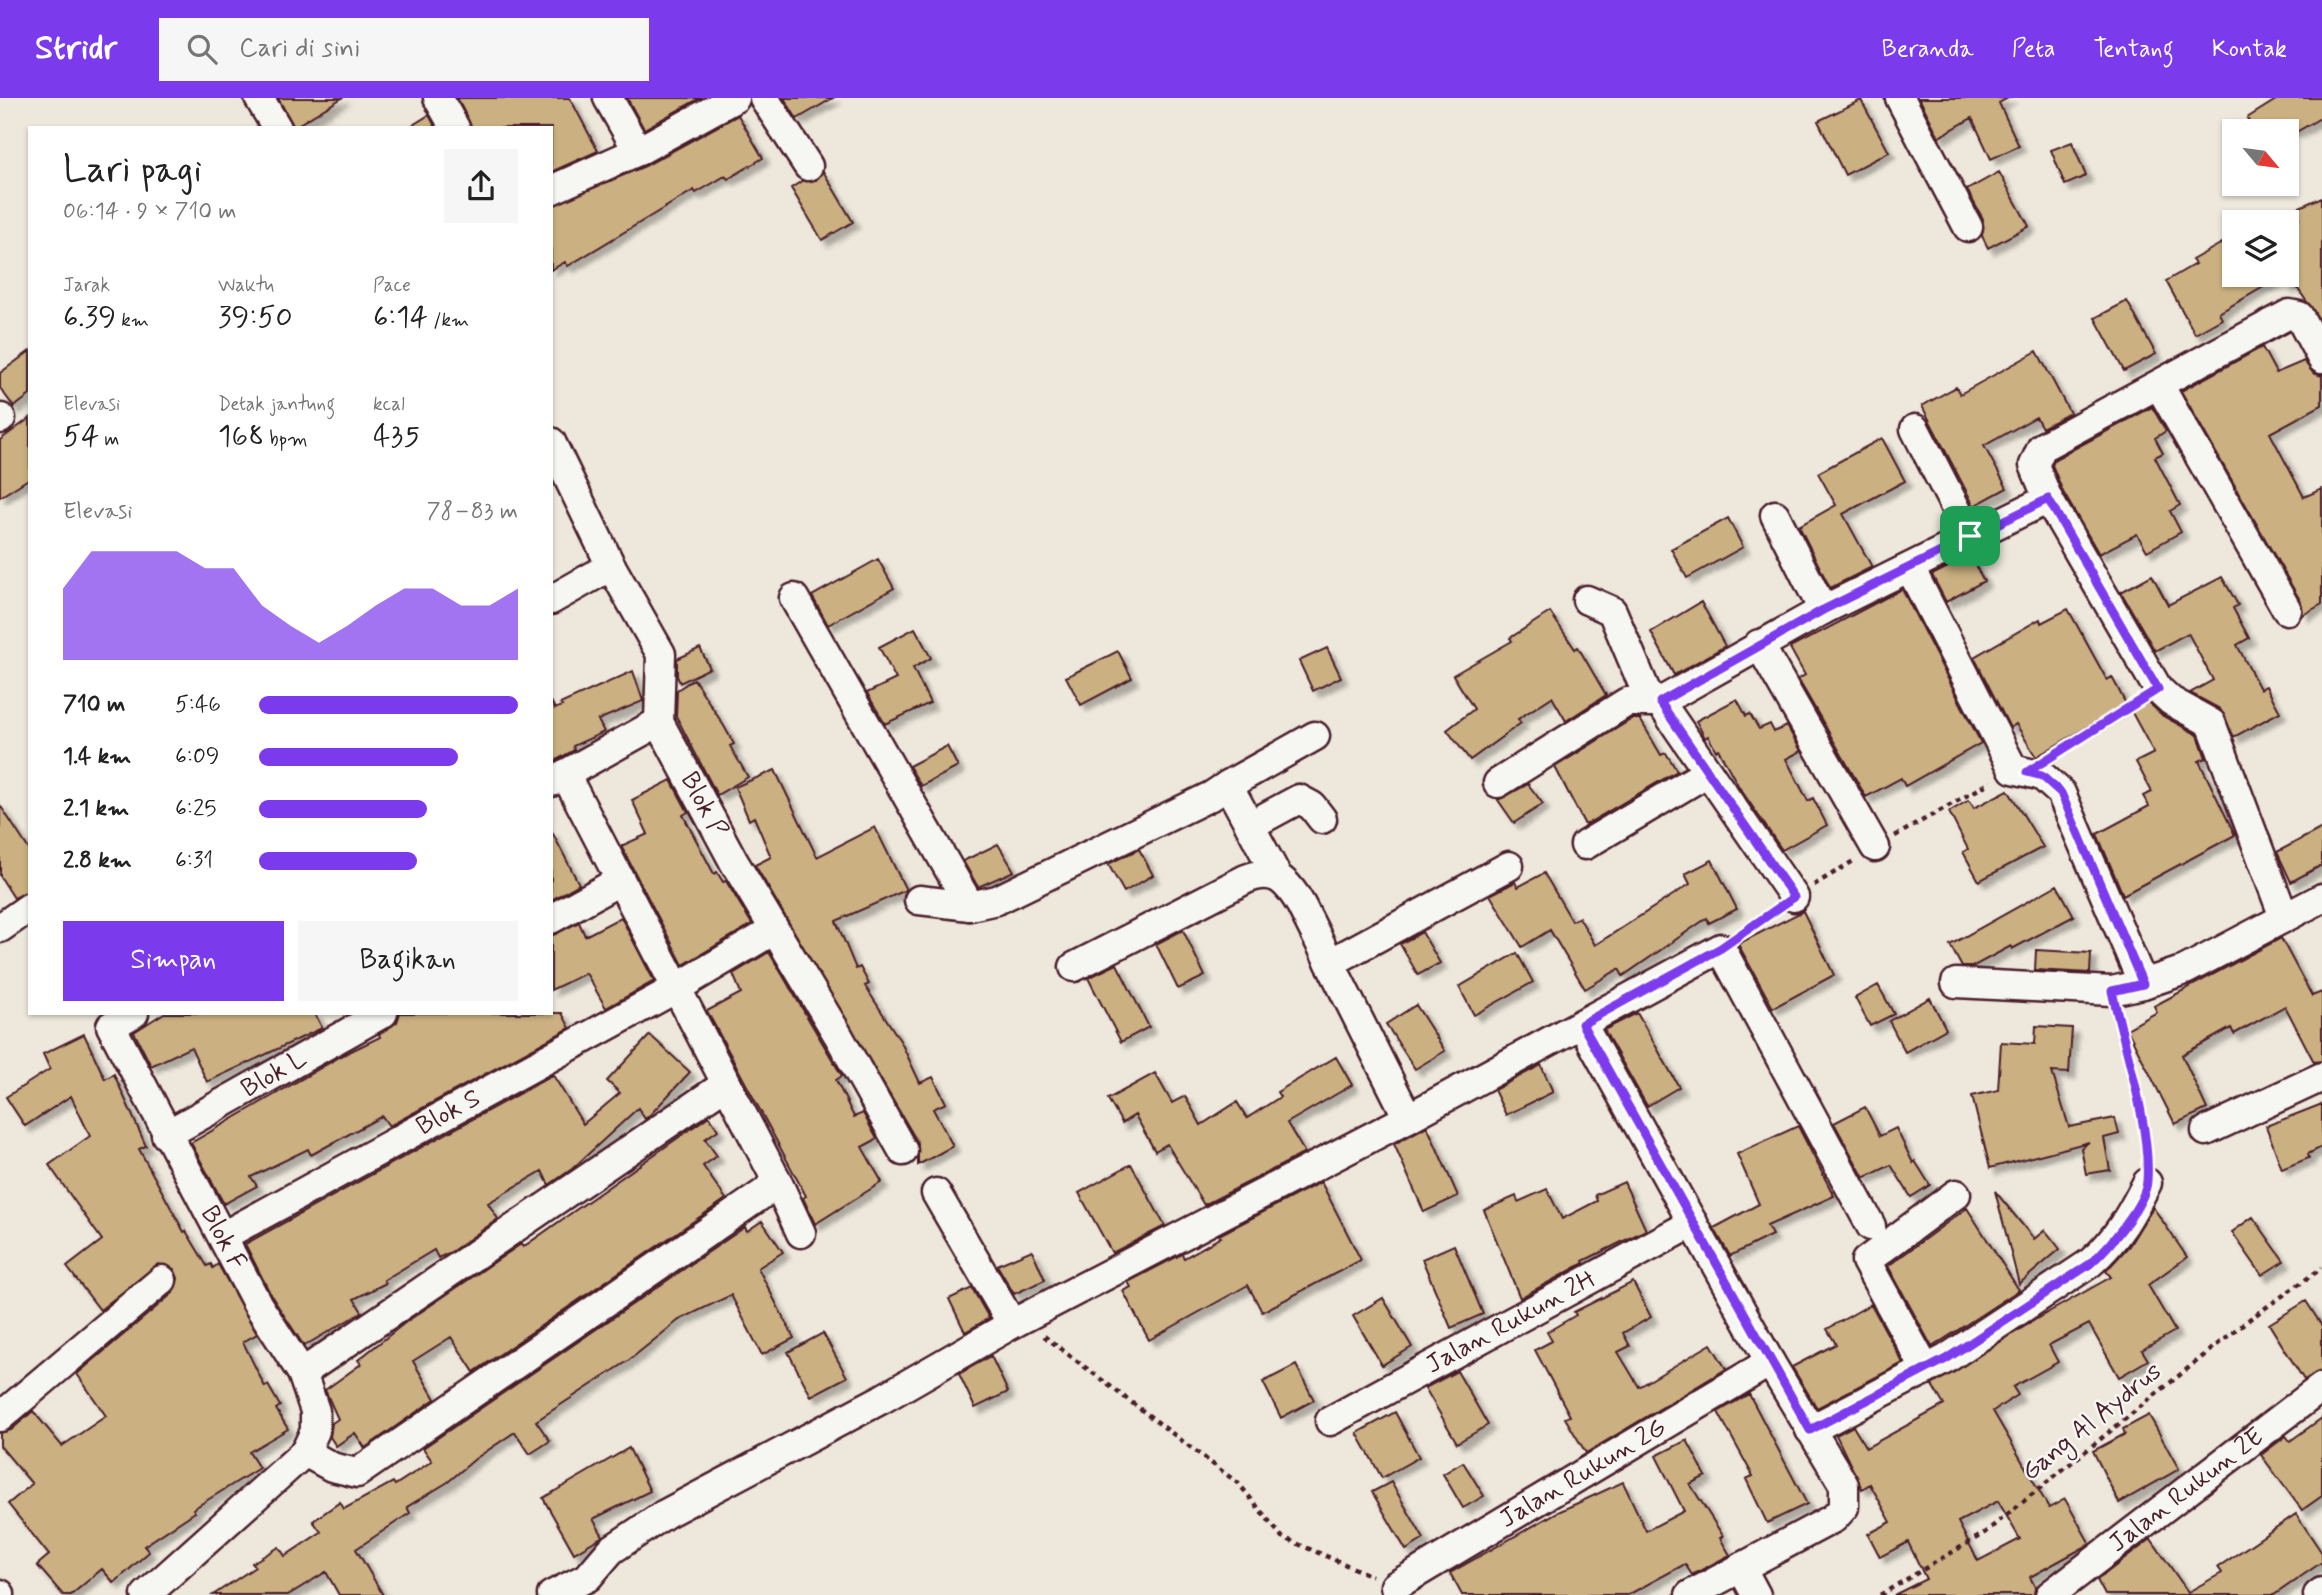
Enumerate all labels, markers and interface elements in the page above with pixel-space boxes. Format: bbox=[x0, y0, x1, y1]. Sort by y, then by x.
search box bbox=[159, 18, 649, 81]
text: Stridr bbox=[35, 27, 117, 71]
icon: search bbox=[183, 30, 221, 68]
text: Cari di sini bbox=[239, 32, 360, 66]
text: Beranda bbox=[1882, 34, 1974, 65]
text: Peta bbox=[2012, 34, 2055, 65]
text: Tentang bbox=[2093, 34, 2174, 65]
text: Kontak bbox=[2212, 34, 2287, 65]
north arrow bbox=[2222, 119, 2300, 196]
map controls bbox=[2222, 119, 2299, 287]
text: Lari pagi bbox=[63, 146, 202, 195]
button: share bbox=[444, 149, 518, 223]
text: 06:14 · 9 × 710 m bbox=[63, 197, 237, 227]
button: layers bbox=[2222, 210, 2299, 287]
text: Jarak bbox=[63, 273, 110, 298]
text: Waktu bbox=[218, 273, 274, 298]
text: Pace bbox=[373, 273, 411, 298]
text: 6.39 bbox=[63, 298, 116, 337]
text: 39:50 bbox=[218, 298, 293, 337]
text: 6:14 bbox=[373, 298, 428, 337]
text: km bbox=[116, 308, 149, 333]
text: /km bbox=[428, 308, 469, 333]
text: Elevasi bbox=[63, 392, 120, 417]
text: Detak jantung bbox=[218, 392, 335, 417]
text: kcal bbox=[373, 392, 405, 417]
text: 54 bbox=[63, 417, 99, 456]
text: 168 bbox=[218, 417, 264, 456]
text: 435 bbox=[373, 417, 420, 456]
text: m bbox=[99, 427, 119, 452]
text: bpm bbox=[264, 427, 308, 452]
text: Elevasi bbox=[63, 497, 132, 527]
text: 78–83 m bbox=[427, 497, 518, 527]
pin bbox=[1940, 506, 2000, 566]
icon: arrive bbox=[1951, 517, 1989, 555]
text: 710 m bbox=[63, 690, 125, 720]
text: 5:46 bbox=[175, 690, 221, 720]
text: 1.4 km bbox=[63, 742, 131, 772]
text: 6:09 bbox=[175, 742, 219, 772]
street label: Blok P bbox=[672, 766, 735, 844]
text: 2.1 km bbox=[63, 794, 129, 824]
text: 6:25 bbox=[175, 794, 216, 824]
text: 2.8 km bbox=[63, 846, 132, 876]
text: 6:31 bbox=[175, 846, 213, 876]
button: Simpan bbox=[63, 921, 284, 1001]
button: Bagikan bbox=[298, 921, 518, 1001]
street label: Blok L bbox=[235, 1042, 313, 1106]
street label: Blok S bbox=[410, 1081, 487, 1144]
street label: Blok F bbox=[192, 1200, 253, 1276]
street label: Jalan Rukun 2H bbox=[1420, 1262, 1602, 1382]
street label: Gang Al Aydrus bbox=[2015, 1355, 2170, 1491]
street label: Jalan Rukun 2G bbox=[1493, 1411, 1673, 1537]
street label: Jalan Rukun 2E bbox=[2102, 1420, 2271, 1561]

